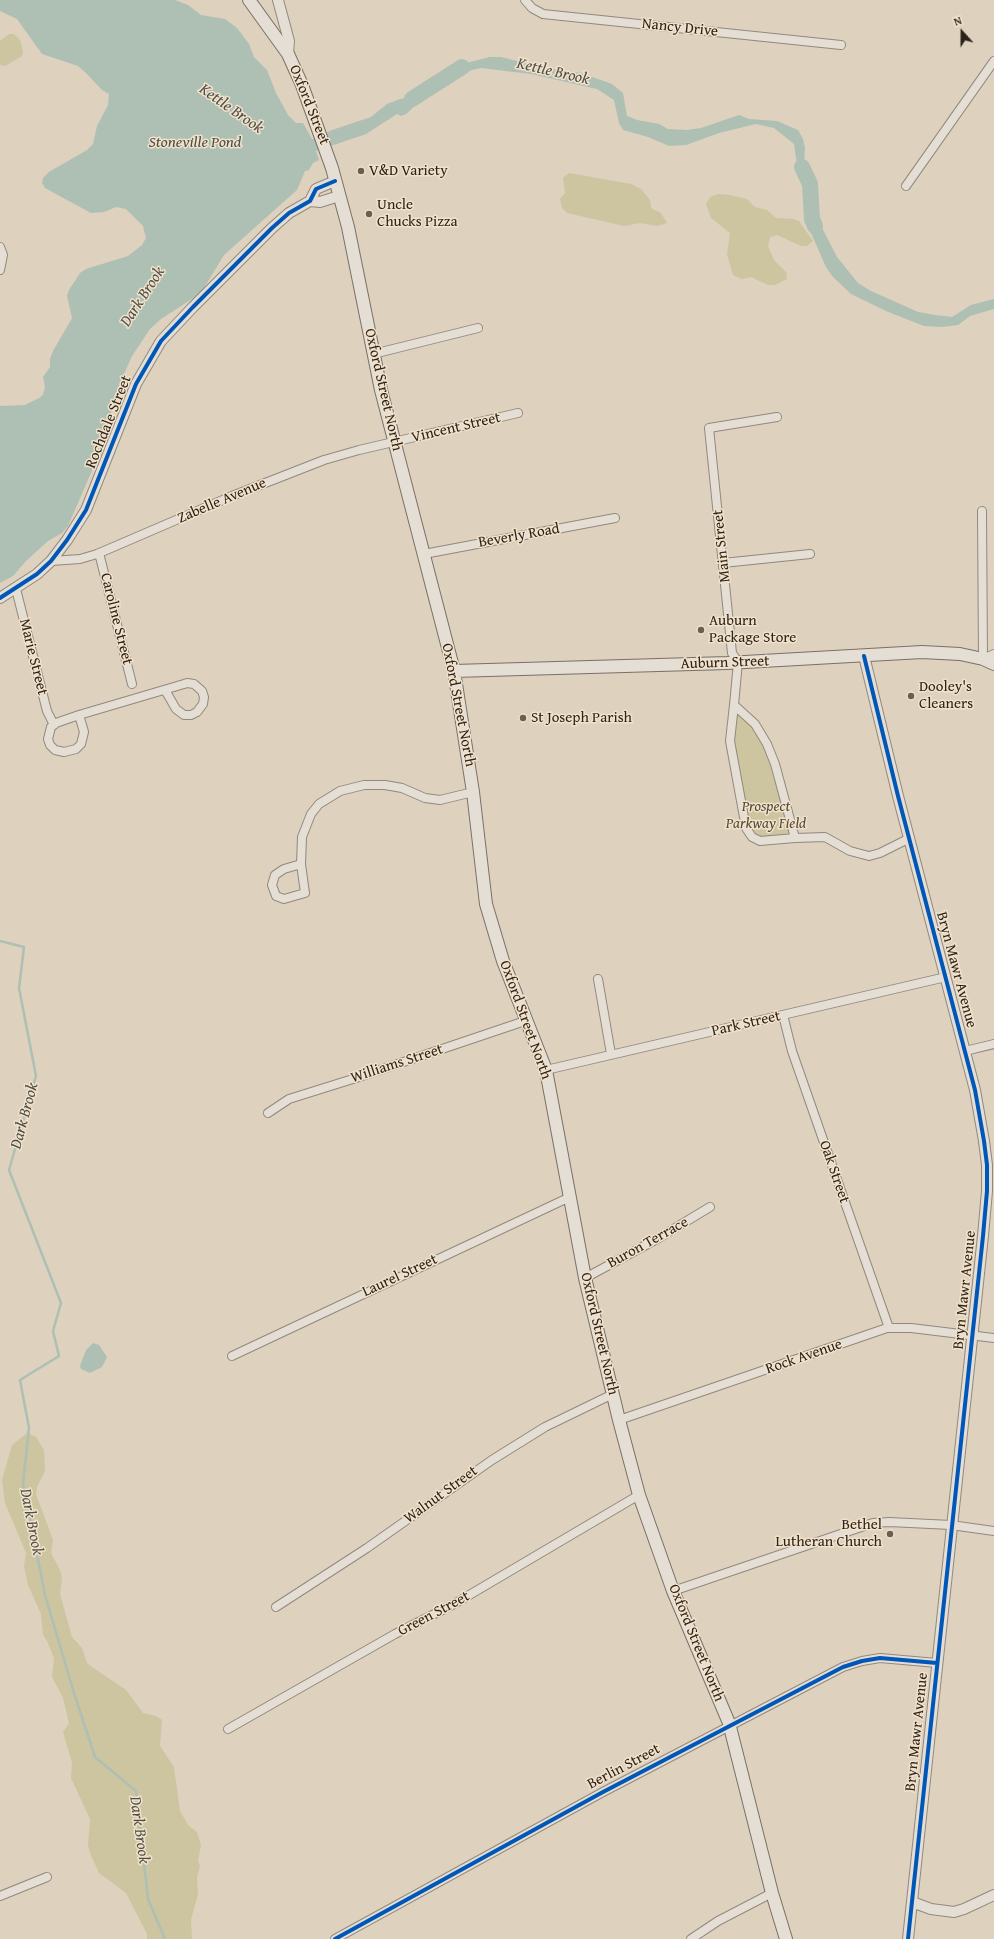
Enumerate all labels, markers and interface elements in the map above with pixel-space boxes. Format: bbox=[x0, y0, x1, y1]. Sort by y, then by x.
north arrow bbox=[942, 12, 982, 52]
text: N bbox=[951, 12, 964, 30]
street label: Nancy Drive bbox=[641, 15, 719, 41]
water label: Kettle Brook bbox=[515, 54, 591, 90]
street label: Oxford Street bbox=[285, 62, 333, 148]
water label: Kettle Brook bbox=[195, 80, 267, 138]
water label: Stoneville Pond bbox=[148, 133, 242, 153]
place label: V&D Variety bbox=[369, 162, 448, 180]
marker: V&D Variety bbox=[356, 166, 366, 176]
place label: Uncle Chucks Pizza bbox=[377, 196, 457, 231]
marker: Uncle Chucks Pizza bbox=[364, 209, 374, 219]
water label: Dark Brook bbox=[116, 263, 170, 331]
street label: Oxford Street North bbox=[360, 327, 406, 453]
street label: Rochdale Street bbox=[82, 373, 136, 471]
street label: Vincent Street bbox=[410, 409, 502, 447]
street label: Zabelle Avenue bbox=[175, 474, 269, 528]
street label: Main Street bbox=[709, 509, 735, 583]
street label: Beverly Road bbox=[477, 520, 561, 552]
street label: Caroline Street bbox=[96, 571, 136, 667]
place label: Auburn Package Store bbox=[709, 612, 796, 647]
street label: Marie Street bbox=[15, 617, 51, 697]
marker: Auburn Package Store bbox=[696, 625, 706, 635]
street label: Oxford Street North bbox=[437, 642, 479, 768]
street label: Auburn Street bbox=[680, 652, 770, 674]
place label: Dooley's Cleaners bbox=[919, 678, 973, 713]
marker: Dooley's Cleaners bbox=[906, 691, 916, 701]
place label: St Joseph Parish bbox=[531, 709, 632, 727]
marker: St Joseph Parish bbox=[518, 713, 528, 723]
park label: Prospect Parkway Field bbox=[726, 798, 806, 833]
street label: Bryn Mawr Avenue bbox=[932, 910, 980, 1030]
street label: Oxford Street North bbox=[495, 958, 555, 1082]
street label: Park Street bbox=[710, 1007, 782, 1041]
street label: Williams Street bbox=[348, 1041, 446, 1087]
water label: Dark Brook bbox=[7, 1081, 43, 1151]
street label: Oak Street bbox=[815, 1138, 853, 1206]
street label: Buron Terrace bbox=[604, 1213, 692, 1273]
street label: Bryn Mawr Avenue bbox=[950, 1230, 980, 1350]
street label: Laurel Street bbox=[360, 1251, 440, 1301]
street label: Oxford Street North bbox=[576, 1271, 622, 1397]
street label: Rock Avenue bbox=[763, 1336, 845, 1378]
street label: Walnut Street bbox=[401, 1462, 481, 1528]
water label: Dark Brook bbox=[15, 1487, 47, 1557]
place label: Bethel Lutheran Church bbox=[775, 1516, 882, 1551]
marker: Bethel Lutheran Church bbox=[885, 1529, 895, 1539]
street label: Oxford Street North bbox=[664, 1582, 728, 1704]
street label: Green Street bbox=[395, 1588, 473, 1640]
street label: Bryn Mawr Avenue bbox=[902, 1672, 932, 1792]
street label: Berlin Street bbox=[585, 1740, 663, 1794]
water label: Dark Brook bbox=[125, 1795, 153, 1865]

